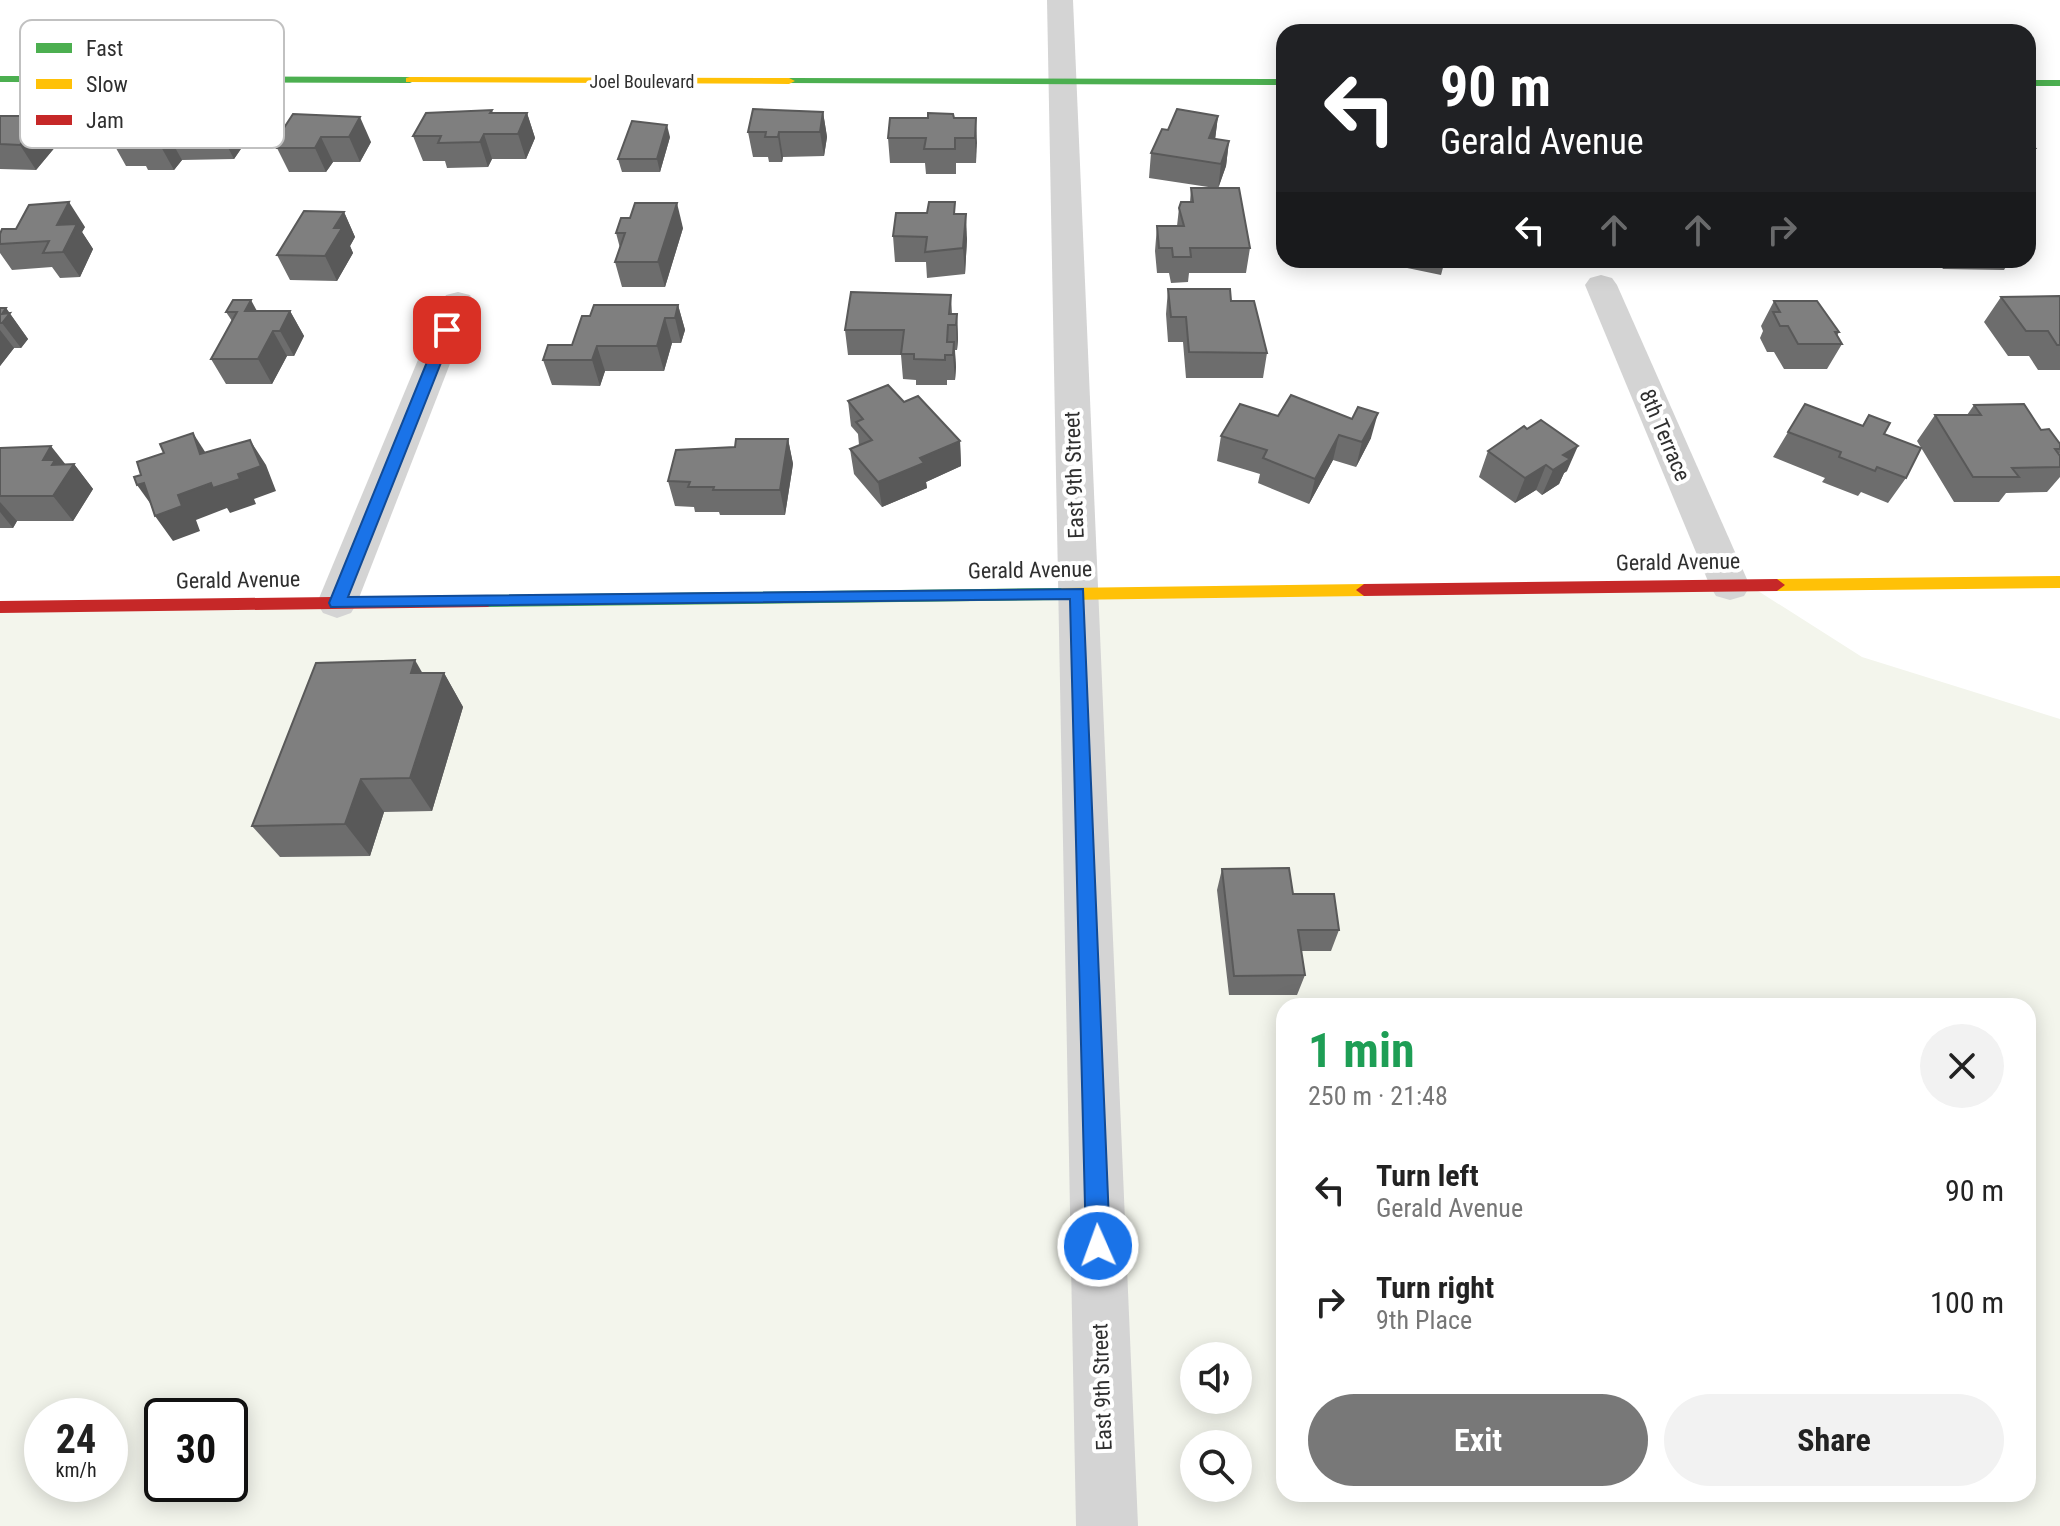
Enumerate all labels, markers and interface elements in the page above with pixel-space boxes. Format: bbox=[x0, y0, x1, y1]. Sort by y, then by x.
legend bbox=[20, 20, 284, 148]
text: Fast bbox=[86, 36, 123, 61]
text: 90 m bbox=[1440, 54, 1551, 120]
icon: left bbox=[1308, 56, 1412, 160]
street label: Joel Boulevard bbox=[590, 71, 694, 92]
text: Slow bbox=[86, 72, 128, 97]
text: Jam bbox=[86, 108, 124, 133]
text: Gerald Avenue bbox=[1440, 121, 1644, 163]
icon: left bbox=[1508, 208, 1552, 252]
icon: ahead bbox=[1592, 208, 1636, 252]
icon: ahead bbox=[1676, 208, 1720, 252]
icon: right bbox=[1760, 208, 1804, 252]
pin bbox=[413, 296, 481, 364]
icon: arrive bbox=[425, 308, 469, 352]
street label: 8th Terrace bbox=[1634, 385, 1696, 485]
street label: East 9th Street bbox=[1059, 411, 1089, 539]
street label: Gerald Avenue bbox=[1616, 548, 1740, 576]
street label: Gerald Avenue bbox=[968, 556, 1092, 584]
street label: Gerald Avenue bbox=[176, 566, 300, 594]
text: 1 min bbox=[1308, 1022, 1415, 1079]
button: close bbox=[1920, 1024, 2004, 1108]
text: 250 m · 21:48 bbox=[1308, 1081, 1448, 1111]
text: Turn left bbox=[1376, 1158, 1479, 1193]
icon: left bbox=[1308, 1168, 1352, 1212]
text: 90 m bbox=[1945, 1173, 2004, 1208]
text: Gerald Avenue bbox=[1376, 1193, 1523, 1223]
position arrow bbox=[1056, 1204, 1140, 1288]
text: Turn right bbox=[1376, 1270, 1494, 1305]
icon: right bbox=[1308, 1280, 1352, 1324]
text: 100 m bbox=[1930, 1285, 2004, 1320]
text: 9th Place bbox=[1376, 1305, 1472, 1335]
street label: East 9th Street bbox=[1087, 1323, 1117, 1451]
map controls bbox=[1180, 1342, 1252, 1502]
button: sound bbox=[1180, 1342, 1252, 1414]
button: Exit bbox=[1308, 1394, 1648, 1486]
button: Share bbox=[1664, 1394, 2004, 1486]
speed limit sign: 30 bbox=[144, 1398, 248, 1502]
text: 24 bbox=[56, 1416, 96, 1463]
button: search bbox=[1180, 1430, 1252, 1502]
text: km/h bbox=[55, 1458, 97, 1482]

